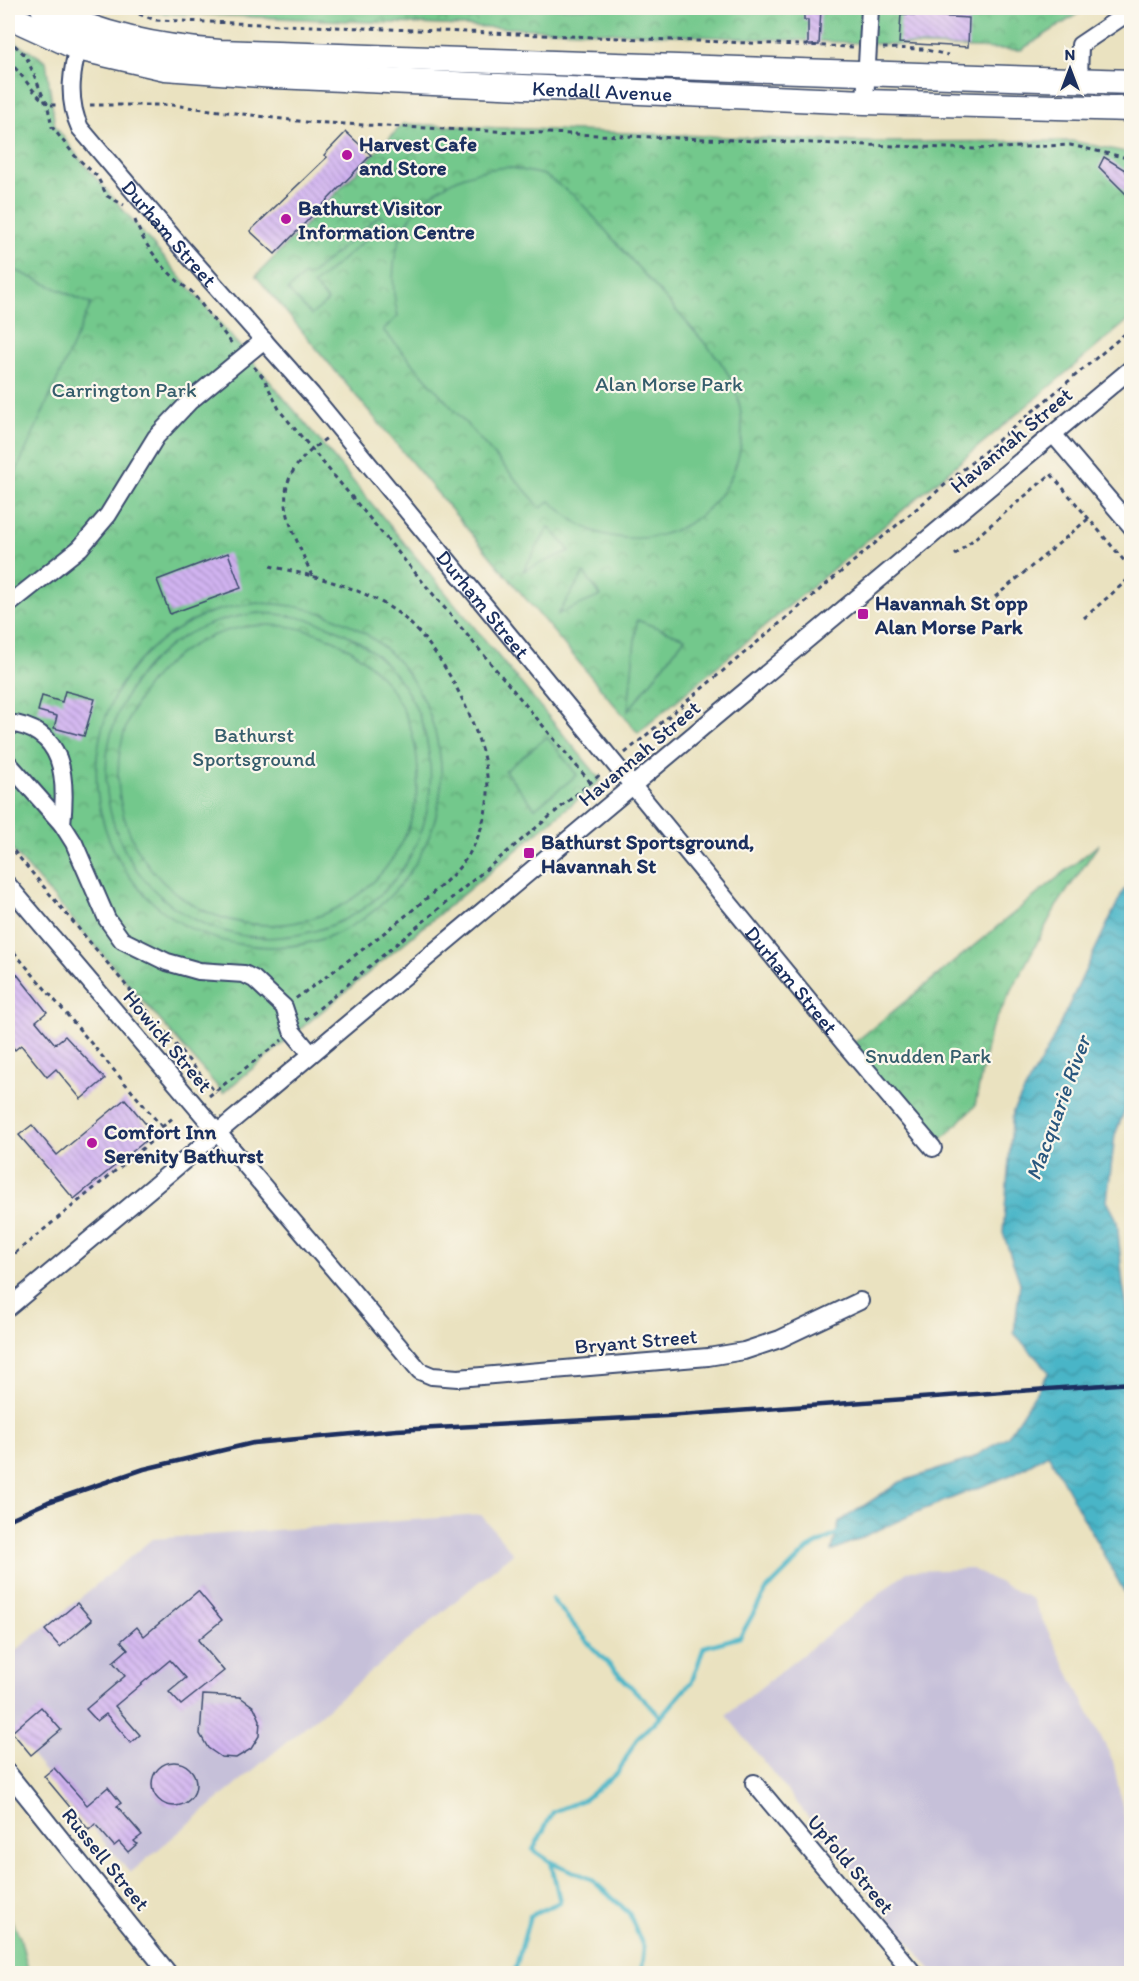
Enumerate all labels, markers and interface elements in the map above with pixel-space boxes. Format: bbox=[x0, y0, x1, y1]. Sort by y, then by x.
north arrow bbox=[1040, 39, 1100, 99]
text: N bbox=[1065, 45, 1075, 64]
street label: Kendall Avenue bbox=[532, 75, 673, 106]
place label: Harvest Cafe and Store bbox=[359, 131, 477, 180]
marker: Harvest Cafe and Store bbox=[340, 148, 354, 162]
street label: Durham Street bbox=[117, 174, 223, 292]
place label: Bathurst Visitor Information Centre bbox=[298, 195, 475, 244]
marker: Bathurst Visitor Information Centre bbox=[279, 212, 293, 226]
park label: Alan Morse Park bbox=[595, 371, 743, 396]
park label: Carrington Park bbox=[51, 377, 197, 402]
street label: Havannah Street bbox=[945, 382, 1077, 498]
street label: Durham Street bbox=[432, 545, 535, 663]
place label: Havannah St opp Alan Morse Park bbox=[874, 590, 1028, 639]
marker: Havannah St opp Alan Morse Park bbox=[856, 607, 870, 621]
street label: Havannah Street bbox=[573, 695, 705, 811]
park label: Bathurst Sportsground bbox=[192, 722, 316, 771]
place label: Bathurst Sportsground, Havannah St bbox=[541, 829, 755, 878]
marker: Bathurst Sportsground, Havannah St bbox=[522, 846, 536, 860]
street label: Durham Street bbox=[740, 920, 844, 1039]
street label: Howick Street bbox=[118, 985, 218, 1097]
water label: Macquarie River bbox=[1019, 1030, 1097, 1184]
park label: Snudden Park bbox=[865, 1043, 991, 1068]
place label: Comfort Inn Serenity Bathurst bbox=[104, 1119, 264, 1169]
marker: Comfort Inn Serenity Bathurst bbox=[85, 1136, 99, 1150]
street label: Bryant Street bbox=[574, 1323, 699, 1359]
street label: Russell Street bbox=[57, 1802, 155, 1916]
street label: Upfold Street bbox=[802, 1809, 900, 1919]

